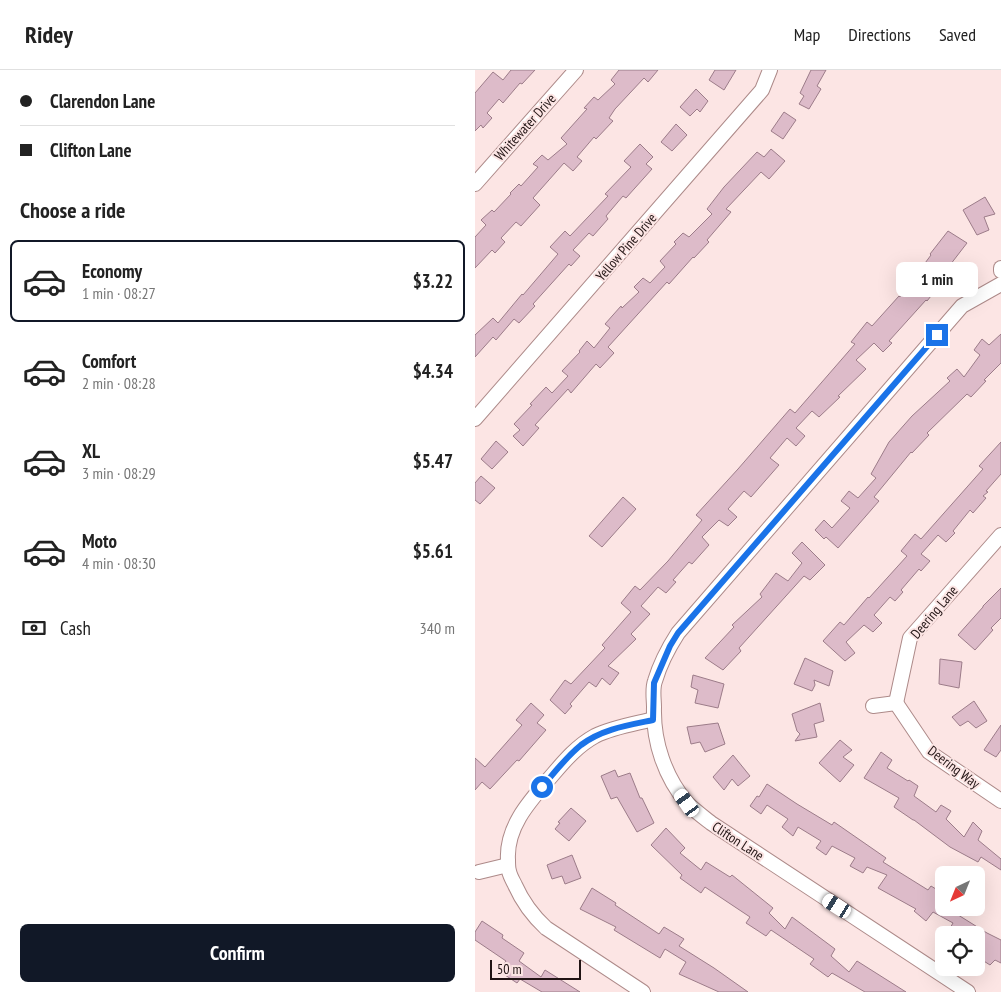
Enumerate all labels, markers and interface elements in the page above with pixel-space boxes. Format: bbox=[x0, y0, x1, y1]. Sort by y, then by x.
text: Ridey bbox=[25, 19, 73, 50]
text: Map bbox=[794, 23, 820, 46]
text: Directions bbox=[848, 23, 911, 46]
text: Saved bbox=[939, 23, 976, 46]
text: Clarendon Lane bbox=[50, 89, 155, 113]
street label: Whitewater Drive bbox=[490, 90, 560, 164]
text: Clifton Lane bbox=[50, 138, 132, 162]
text: Choose a ride bbox=[20, 196, 125, 224]
street label: Yellow Pine Drive bbox=[592, 209, 661, 285]
icon: car bbox=[22, 259, 67, 304]
text: Economy bbox=[82, 259, 142, 283]
callout: 1 min bbox=[896, 262, 978, 298]
text: $3.22 bbox=[413, 269, 453, 293]
text: 1 min bbox=[921, 269, 953, 289]
text: 1 min · 08:27 bbox=[82, 283, 156, 303]
route end bbox=[926, 324, 948, 346]
icon: car bbox=[22, 349, 67, 394]
text: Comfort bbox=[82, 349, 136, 373]
text: $4.34 bbox=[413, 359, 453, 383]
text: 2 min · 08:28 bbox=[82, 373, 156, 393]
icon: car bbox=[22, 439, 67, 484]
text: XL bbox=[82, 439, 100, 463]
text: $5.47 bbox=[413, 449, 453, 473]
text: 3 min · 08:29 bbox=[82, 463, 156, 483]
icon: car bbox=[22, 529, 67, 574]
text: Moto bbox=[82, 529, 117, 553]
text: $5.61 bbox=[413, 539, 453, 563]
text: 4 min · 08:30 bbox=[82, 553, 156, 573]
street label: Deering Lane bbox=[907, 582, 962, 642]
icon: cash bbox=[20, 614, 48, 642]
text: Cash bbox=[60, 616, 91, 640]
text: 340 m bbox=[420, 618, 455, 638]
street label: Deering Way bbox=[924, 742, 984, 793]
route start bbox=[531, 776, 553, 798]
car bbox=[672, 786, 701, 820]
street label: Clifton Lane bbox=[709, 818, 767, 865]
north arrow bbox=[935, 866, 985, 916]
map controls bbox=[935, 866, 985, 976]
car bbox=[820, 892, 853, 920]
button: Confirm bbox=[20, 924, 455, 982]
button: locate bbox=[935, 926, 985, 976]
scale bar bbox=[490, 957, 581, 980]
text: 50 m bbox=[497, 960, 522, 978]

